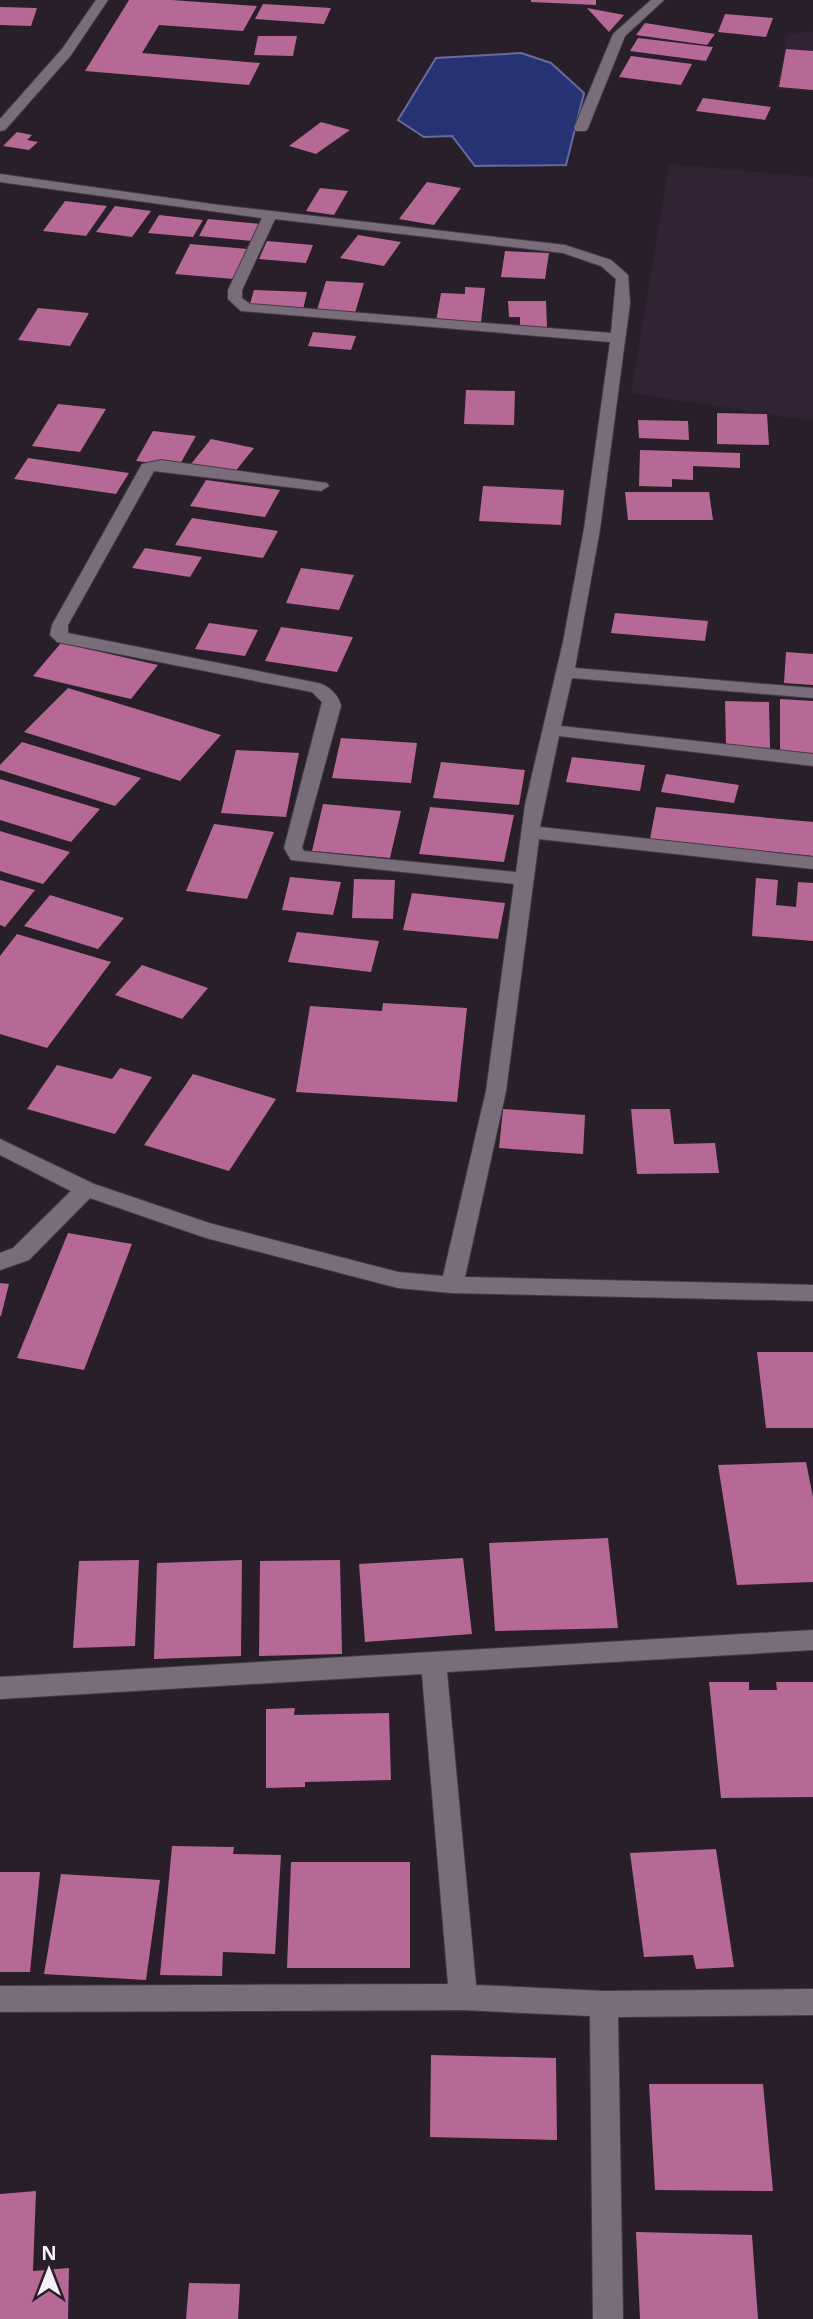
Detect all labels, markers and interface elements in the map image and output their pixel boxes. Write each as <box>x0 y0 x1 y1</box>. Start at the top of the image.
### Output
north arrow <box>14 2235 84 2305</box>
text: N <box>41 2240 57 2266</box>

